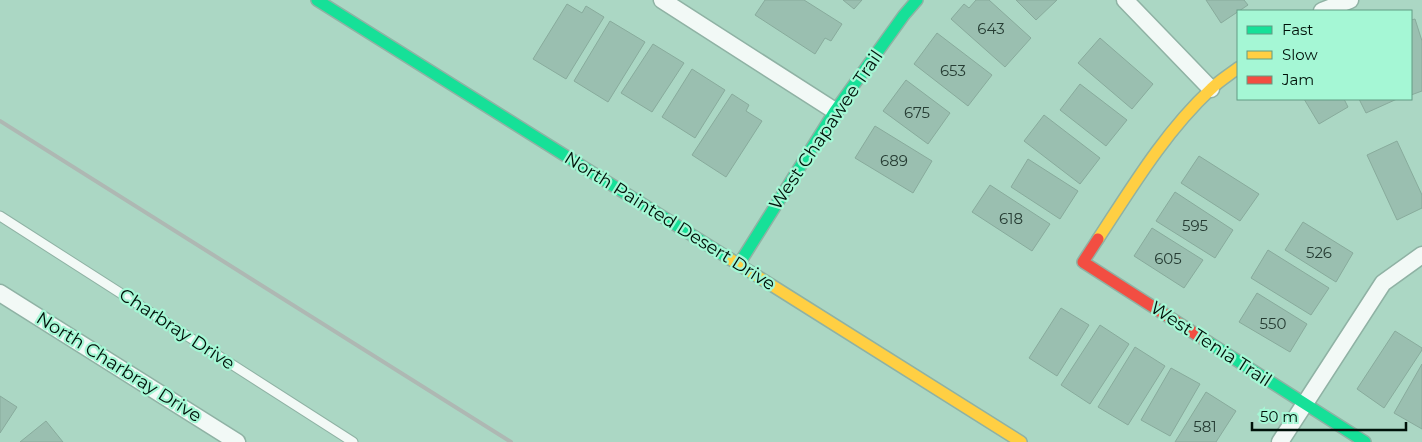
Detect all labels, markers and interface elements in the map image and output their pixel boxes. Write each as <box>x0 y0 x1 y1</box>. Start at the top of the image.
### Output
legend <box>1237 10 1412 100</box>
house number: 643 <box>977 19 1005 38</box>
text: Fast <box>1282 20 1313 39</box>
text: Slow <box>1282 45 1318 64</box>
street label: West Chapawee Trail <box>764 46 888 214</box>
house number: 653 <box>940 61 966 80</box>
text: Jam <box>1281 70 1314 89</box>
house number: 675 <box>904 103 930 122</box>
street label: North Painted Desert Drive <box>560 147 780 295</box>
house number: 689 <box>880 151 908 170</box>
house number: 618 <box>999 209 1023 228</box>
house number: 595 <box>1182 216 1208 235</box>
house number: 526 <box>1306 243 1332 262</box>
house number: 605 <box>1154 249 1182 268</box>
street label: Charbray Drive <box>115 283 239 375</box>
street label: West Tenia Trail <box>1146 297 1276 391</box>
street label: North Charbray Drive <box>32 307 206 427</box>
house number: 550 <box>1260 314 1286 333</box>
scale bar <box>1252 400 1406 432</box>
text: 50 m <box>1260 407 1298 426</box>
house number: 581 <box>1193 417 1217 436</box>

